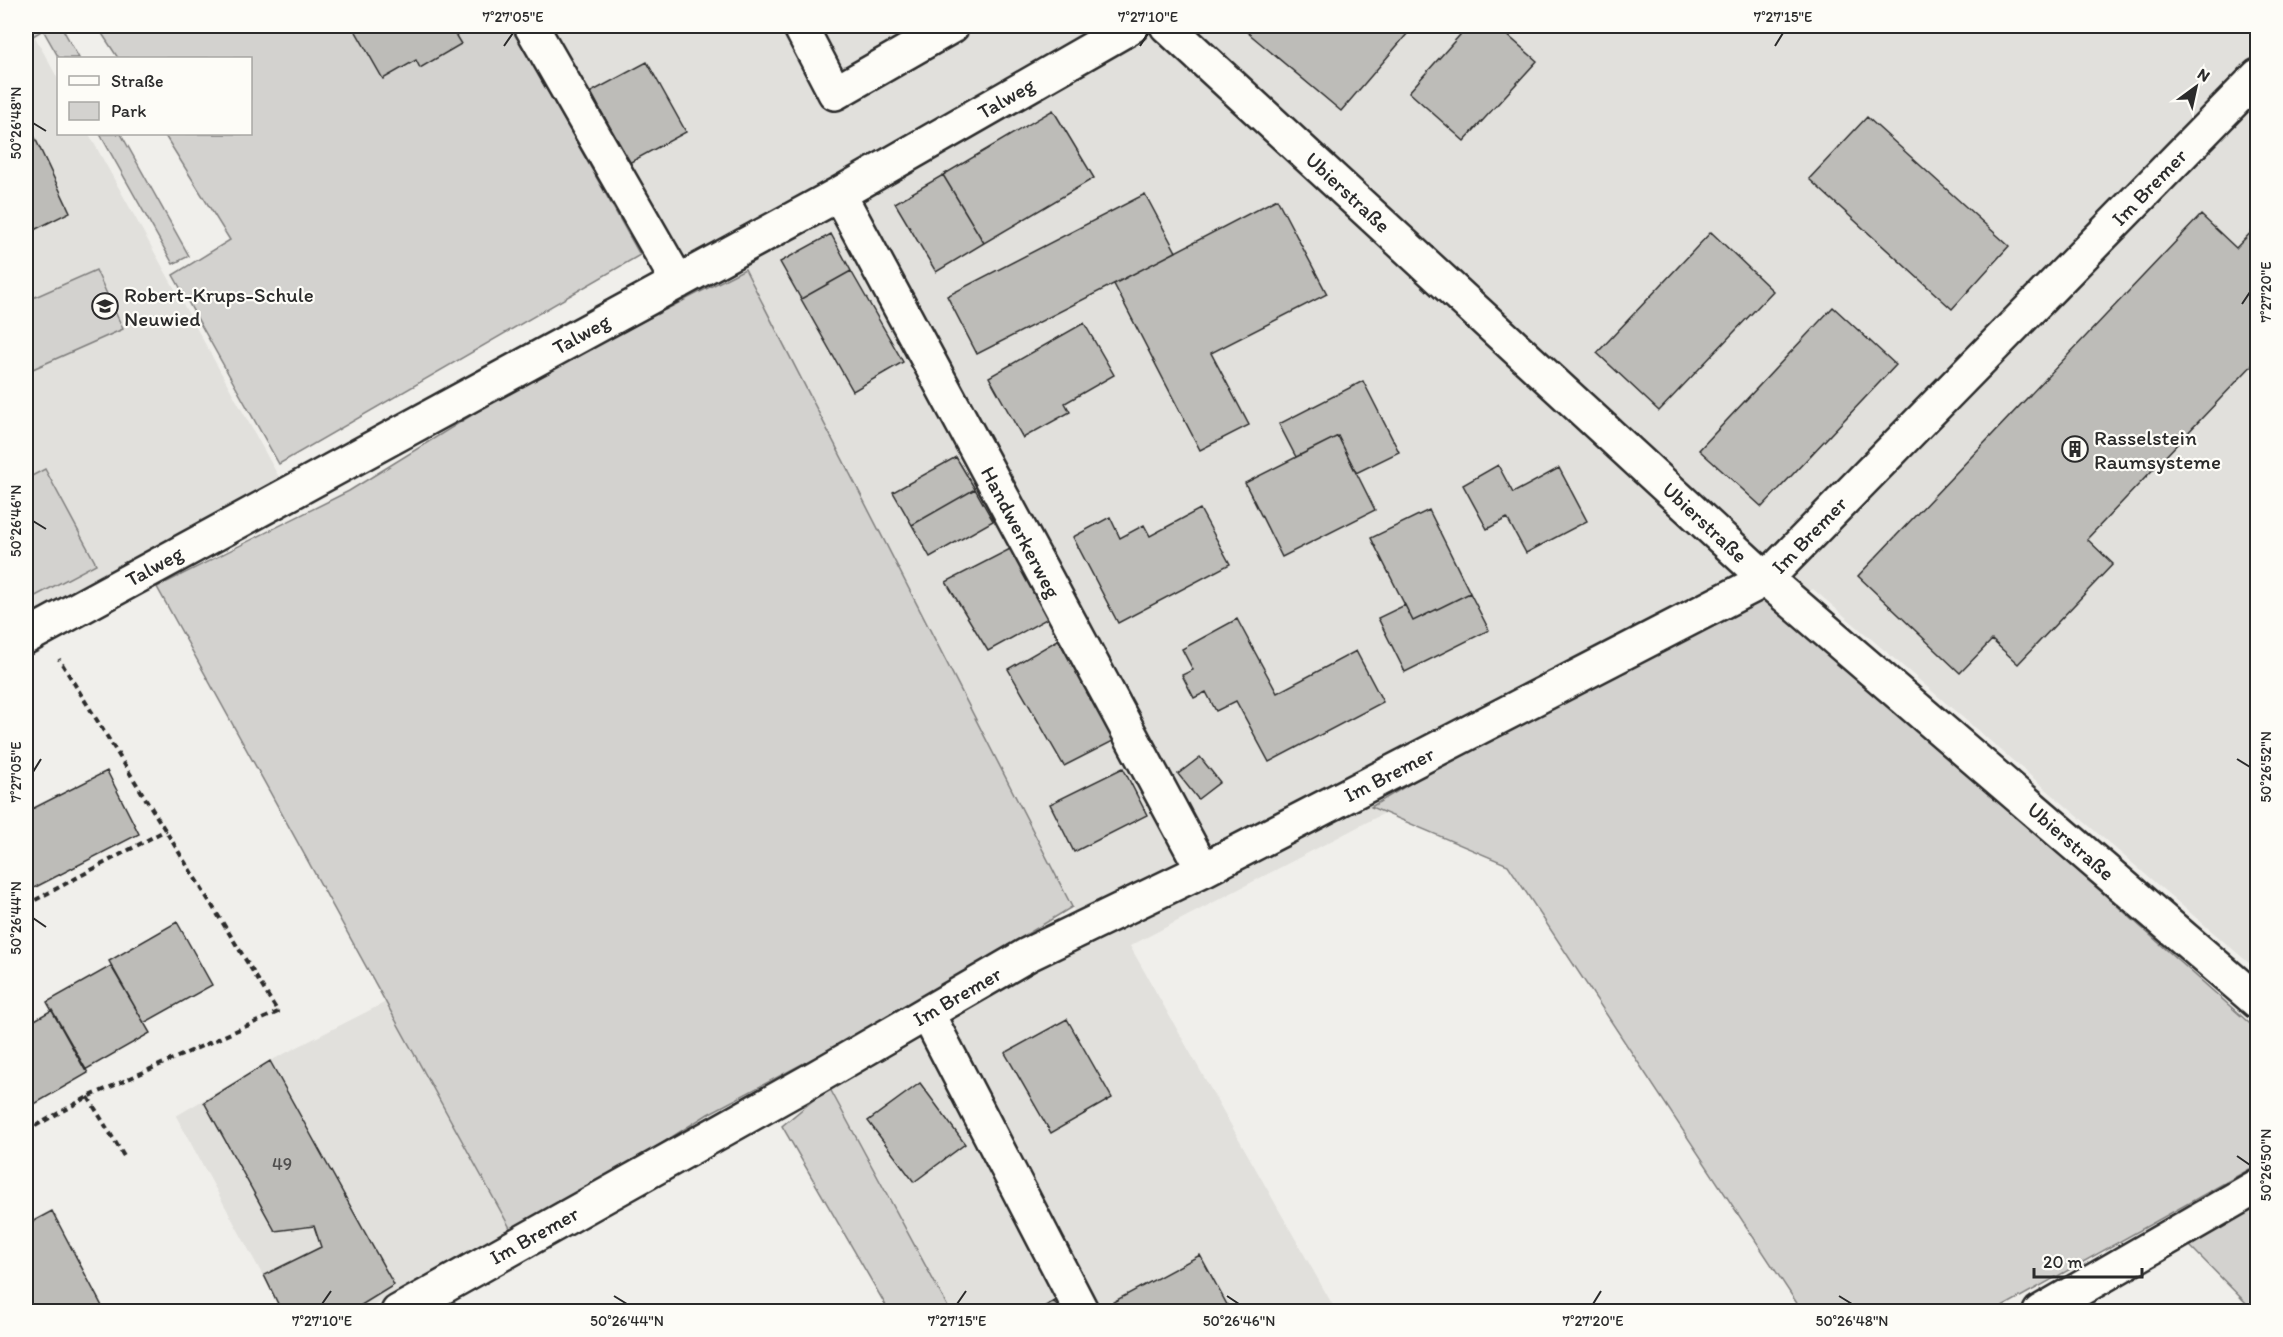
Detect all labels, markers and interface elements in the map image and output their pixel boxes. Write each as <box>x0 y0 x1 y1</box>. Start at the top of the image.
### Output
text: 7°27'05"E <box>483 8 543 26</box>
text: 7°27'10"E <box>1118 8 1178 26</box>
text: 7°27'15"E <box>1754 8 1812 26</box>
legend <box>57 57 252 135</box>
north arrow <box>2166 57 2226 117</box>
text: N <box>2194 64 2214 86</box>
text: Straße <box>111 70 164 92</box>
street label: Talweg <box>973 72 1039 124</box>
text: 50°26'48"N <box>7 87 25 160</box>
text: Park <box>111 100 146 122</box>
street label: Im Bremer <box>2106 143 2192 231</box>
street label: Ubierstraße <box>1300 146 1396 238</box>
text: 7°27'20"E <box>2257 262 2275 322</box>
place label: Robert-Krups-Schule Neuwied <box>124 282 314 331</box>
school or university icon: Robert-Krups-Schule Neuwied <box>90 291 120 321</box>
street label: Talweg <box>548 308 614 360</box>
place label: Rasselstein Raumsysteme <box>2094 425 2221 474</box>
building icon: Rasselstein Raumsysteme <box>2060 434 2090 464</box>
street label: Handwerkerweg <box>976 462 1066 602</box>
street label: Ubierstraße <box>1657 476 1753 568</box>
text: 50°26'46"N <box>7 485 25 557</box>
street label: Im Bremer <box>1766 491 1852 579</box>
street label: Talweg <box>121 540 187 592</box>
text: 50°26'52"N <box>2257 731 2275 803</box>
street label: Im Bremer <box>1340 740 1439 807</box>
text: 7°27'05"E <box>7 742 25 802</box>
street label: Ubierstraße <box>2022 796 2120 886</box>
text: 50°26'44"N <box>7 881 25 955</box>
street label: Im Bremer <box>908 960 1006 1031</box>
text: 50°26'50"N <box>2257 1129 2275 1201</box>
house number: 49 <box>272 1153 292 1175</box>
street label: Im Bremer <box>485 1200 583 1270</box>
scale bar <box>2034 1241 2142 1279</box>
text: 20 m <box>2043 1251 2083 1273</box>
text: 7°27'10"E <box>292 1312 352 1330</box>
text: 50°26'44"N <box>590 1312 664 1330</box>
text: 7°27'15"E <box>928 1312 986 1330</box>
text: 50°26'46"N <box>1203 1312 1275 1330</box>
text: 7°27'20"E <box>1563 1312 1623 1330</box>
text: 50°26'48"N <box>1816 1312 1889 1330</box>

